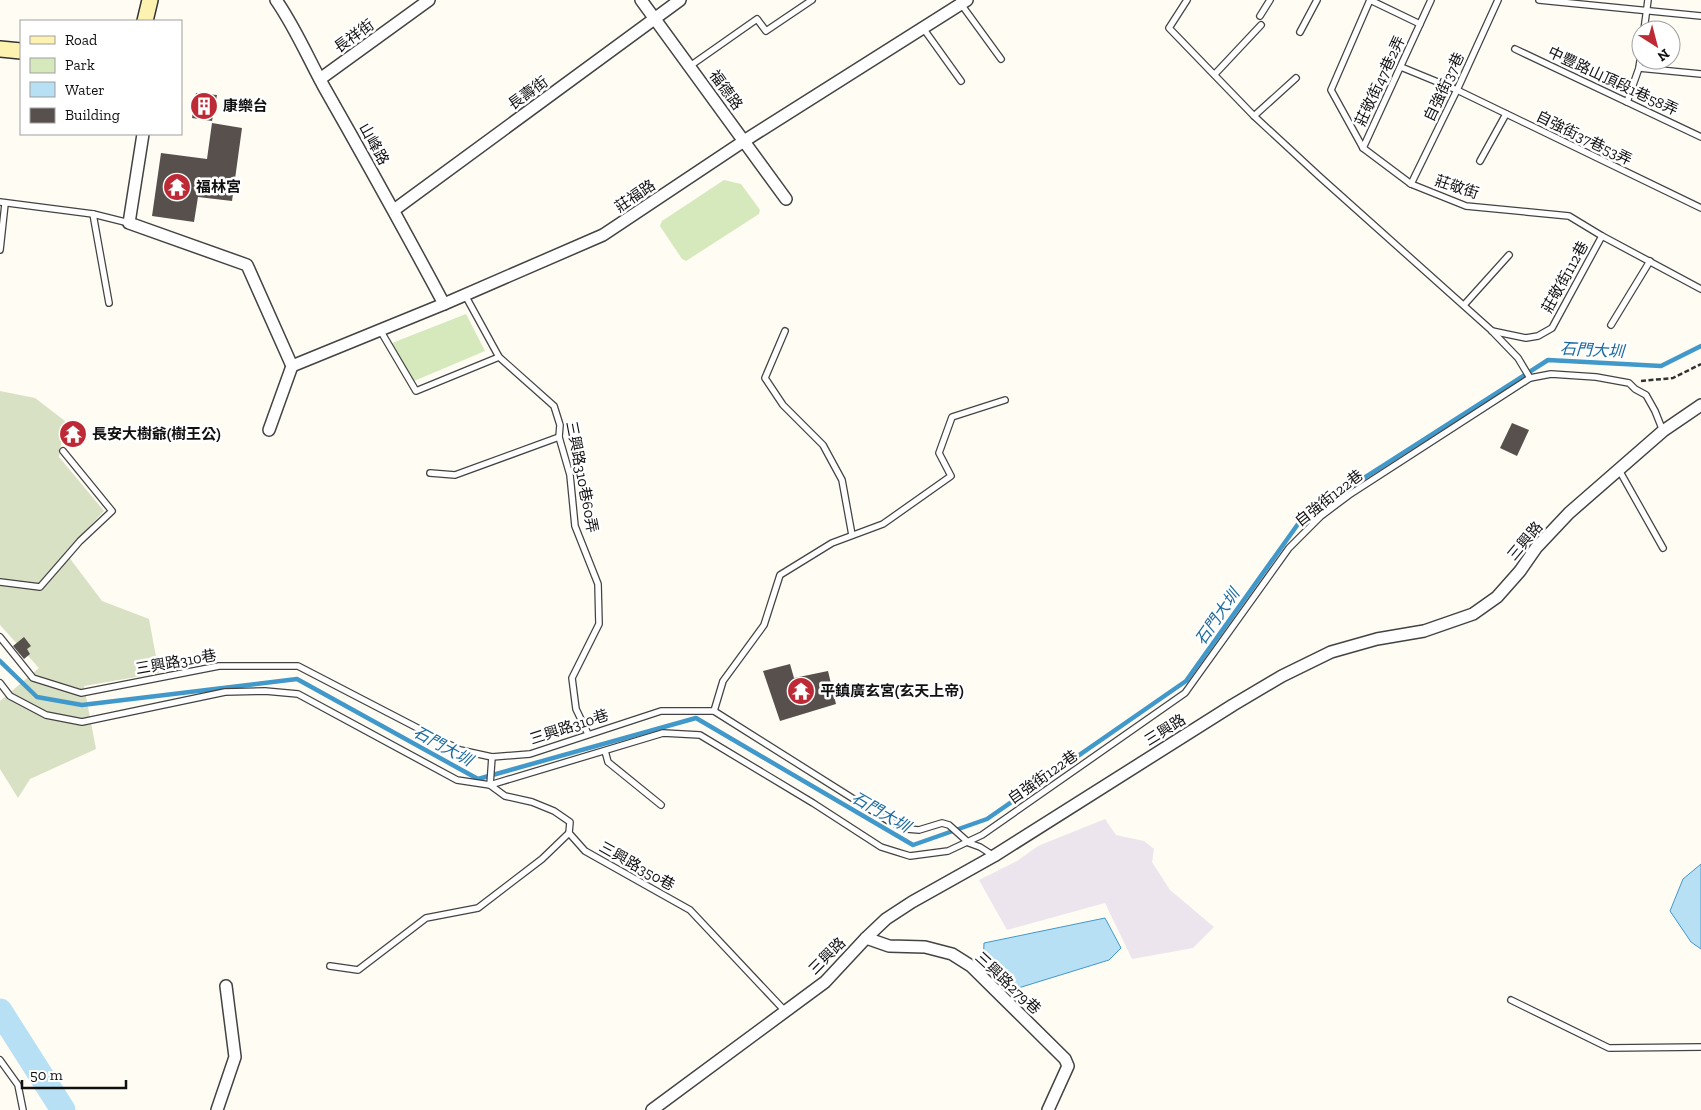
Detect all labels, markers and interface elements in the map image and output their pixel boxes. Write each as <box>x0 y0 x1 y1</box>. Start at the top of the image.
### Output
street label: 長祥街 <box>331 15 377 57</box>
legend <box>20 20 182 135</box>
north arrow <box>1631 20 1681 70</box>
text: Road <box>65 31 98 49</box>
street label: 莊敬街47巷2弄 <box>1351 33 1409 129</box>
street label: 中豐路山頂段1巷58弄 <box>1545 43 1681 119</box>
text: N <box>1654 45 1673 65</box>
street label: 自強街37巷 <box>1420 49 1468 125</box>
text: Park <box>65 56 95 74</box>
street label: 福德路 <box>705 67 747 113</box>
street label: 長壽街 <box>505 72 551 114</box>
text: Water <box>65 81 105 99</box>
building icon: 康樂台 <box>189 91 219 121</box>
place label: 康樂台 <box>223 97 268 115</box>
text: Building <box>65 106 120 124</box>
street label: 自強街37巷53弄 <box>1533 107 1635 169</box>
street label: 山峰路 <box>355 120 393 168</box>
street label: 莊敬街 <box>1433 171 1481 203</box>
temple icon: 福林宮 <box>162 172 192 202</box>
street label: 莊福路 <box>611 176 659 216</box>
place label: 福林宮 <box>196 178 241 196</box>
street label: 莊敬街112巷 <box>1538 238 1592 316</box>
water label: 石門大圳 <box>1560 339 1626 361</box>
temple icon: 長安大樹爺(樹王公) <box>58 419 88 449</box>
street label: 三興路310巷60弄 <box>562 420 602 534</box>
place label: 長安大樹爺(樹王公) <box>92 425 221 443</box>
street label: 自強街122巷 <box>1291 466 1367 530</box>
street label: 三興路 <box>1504 518 1546 564</box>
water label: 石門大圳 <box>1191 584 1244 649</box>
street label: 三興路310巷 <box>134 646 218 678</box>
temple icon: 平鎮廣玄宮(玄天上帝) <box>786 676 816 706</box>
place label: 平鎮廣玄宮(玄天上帝) <box>820 682 964 700</box>
street label: 三興路310巷 <box>527 706 611 748</box>
street label: 三興路 <box>1141 710 1189 750</box>
water label: 石門大圳 <box>410 722 477 771</box>
street label: 自強街122巷 <box>1005 746 1081 808</box>
water label: 石門大圳 <box>849 788 915 837</box>
street label: 三興路350巷 <box>596 838 678 894</box>
street label: 三興路 <box>805 934 849 978</box>
street label: 三興路279巷 <box>972 948 1044 1018</box>
scale bar <box>22 1058 126 1090</box>
text: 50 m <box>30 1066 63 1084</box>

